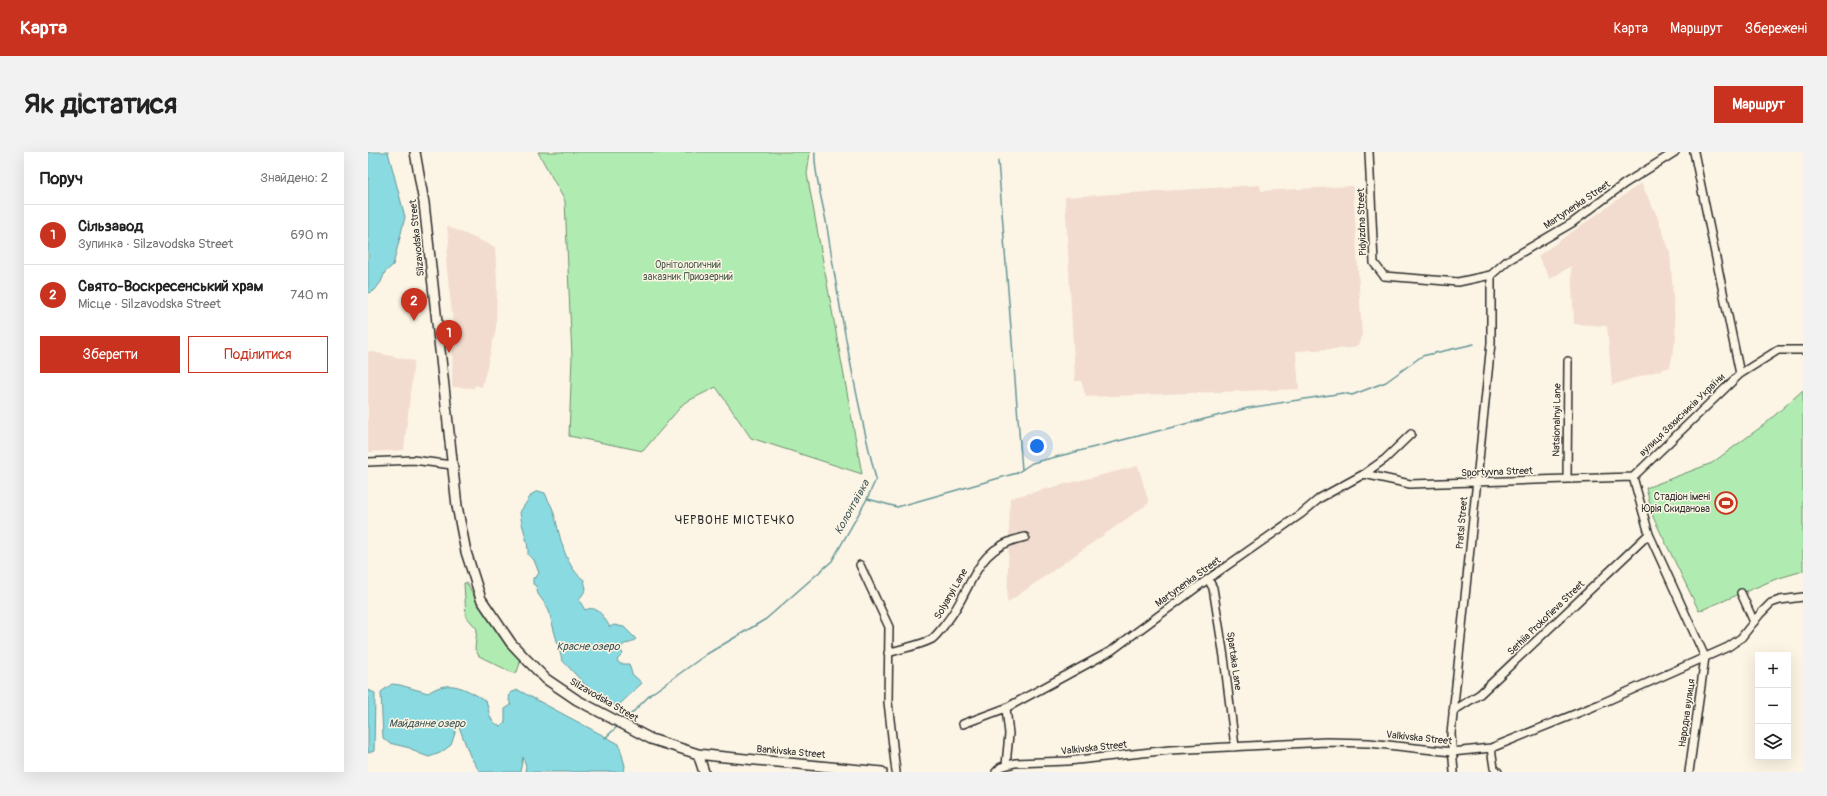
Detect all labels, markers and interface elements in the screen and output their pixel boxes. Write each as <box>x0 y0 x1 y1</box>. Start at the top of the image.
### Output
text: Карта <box>20 16 67 40</box>
text: Карта <box>1613 20 1648 37</box>
text: Маршрут <box>1670 20 1723 37</box>
text: Збережені <box>1745 20 1807 37</box>
button: Маршрут <box>1714 86 1803 123</box>
text: Як дістатися <box>24 87 177 122</box>
text: Поруч <box>40 168 83 189</box>
text: Знайдено: 2 <box>260 170 328 186</box>
street label: Martynenka Street <box>1541 178 1613 232</box>
street label: Pidyizdna Street <box>1355 187 1369 256</box>
street label: Silzavodska Street <box>407 198 427 277</box>
text: Сільзавод <box>78 217 143 236</box>
text: 1 <box>50 227 56 243</box>
text: 690 m <box>290 227 328 243</box>
text: Зупинка · Silzavodska Street <box>78 236 233 252</box>
park label: Орнiтологичний заказник Приозерний <box>643 259 733 283</box>
text: Свято-Воскресенський храм <box>78 277 263 296</box>
text: 2 <box>49 287 57 303</box>
text: 740 m <box>290 287 328 303</box>
pin: 2 <box>401 288 427 321</box>
text: Місце · Silzavodska Street <box>78 296 221 312</box>
pin: 1 <box>436 320 462 353</box>
button: Зберегти <box>40 336 180 373</box>
button: Поділитися <box>188 336 328 373</box>
street label: вулиця Захисників України <box>1637 371 1728 459</box>
street label: Natsionalnyi Lane <box>1550 383 1564 457</box>
your location <box>1027 436 1047 456</box>
street label: Sportyvna Street <box>1461 465 1534 479</box>
water label: Колонтаївка <box>832 477 873 536</box>
sports icon: Стадiон імені Юрія Скиданова <box>1713 490 1739 516</box>
place label: Стадiон імені Юрія Скиданова <box>1642 491 1710 515</box>
street label: Pratsi Street <box>1454 495 1470 550</box>
district label: ЧЕРВОНЕ МІСТЕЧКО <box>675 513 795 528</box>
street label: Martynenka Street <box>1153 554 1224 610</box>
street label: Solyanyi Lane <box>932 566 970 621</box>
street label: Serhiia Prokofieva Street <box>1505 577 1588 658</box>
street label: Spartaka Lane <box>1224 631 1244 691</box>
water label: Красне озеро <box>556 640 621 653</box>
map controls <box>1755 652 1791 760</box>
button: + <box>1755 652 1791 688</box>
street label: Silzavodska Street <box>568 675 641 725</box>
street label: Народна вулиця <box>1676 678 1698 748</box>
button: − <box>1755 688 1791 724</box>
water label: Майданне озеро <box>389 717 466 730</box>
button: layers <box>1755 724 1791 760</box>
street label: Valkivska Street <box>1385 729 1454 748</box>
street label: Valkivska Street <box>1060 738 1129 757</box>
street label: Bankivska Street <box>756 743 827 761</box>

